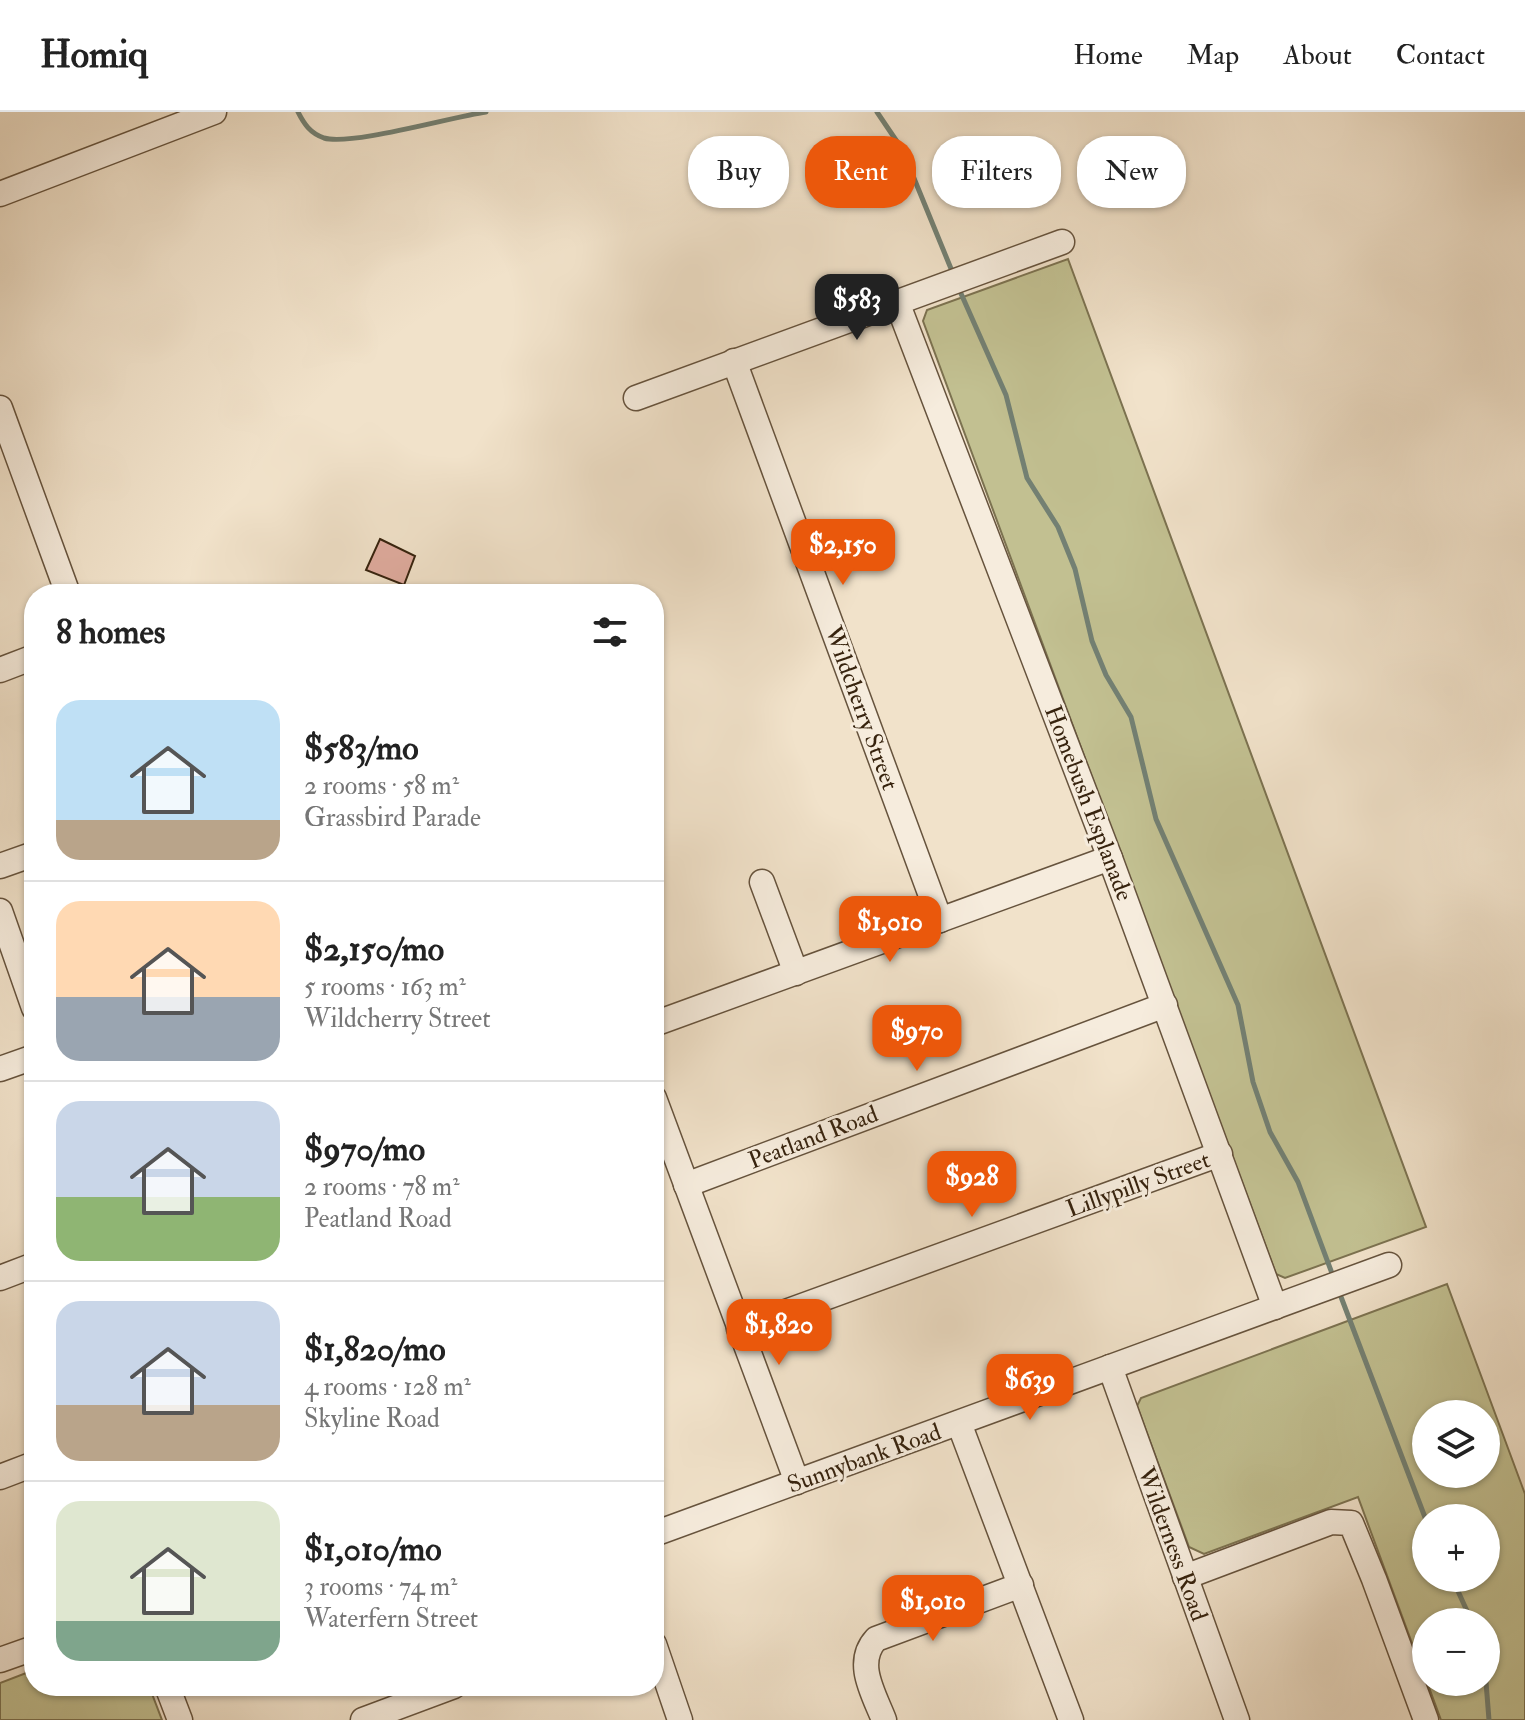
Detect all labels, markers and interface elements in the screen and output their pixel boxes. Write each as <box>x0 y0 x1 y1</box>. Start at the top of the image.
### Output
text: Homiq <box>40 31 148 79</box>
text: Home <box>1073 38 1143 73</box>
text: Map <box>1187 38 1239 73</box>
text: About <box>1283 38 1352 73</box>
text: Contact <box>1396 38 1485 73</box>
chip: Buy <box>688 136 789 208</box>
chip: Rent <box>805 136 916 208</box>
chip: Filters <box>932 136 1061 208</box>
chip: New <box>1077 136 1186 208</box>
pin: $583 <box>810 274 904 342</box>
text: $583 <box>833 284 881 316</box>
pin: $2,150 <box>778 519 908 587</box>
text: $2,150 <box>809 529 877 561</box>
icon: filters <box>588 610 632 654</box>
text: 8 homes <box>56 611 165 654</box>
street label: Wildcherry Street <box>817 621 906 795</box>
street label: Homebush Esplanade <box>1037 701 1140 905</box>
text: $583/mo <box>304 727 419 770</box>
icon: home <box>120 732 216 828</box>
text: 2 rooms · 58 m² <box>304 770 459 802</box>
text: Grassbird Parade <box>304 802 481 834</box>
pin: $1,010 <box>825 896 955 964</box>
text: $1,010 <box>857 906 923 938</box>
text: $2,150/mo <box>304 928 444 971</box>
icon: home <box>120 933 216 1029</box>
text: 5 rooms · 163 m² <box>304 971 466 1003</box>
text: Wildcherry Street <box>304 1003 491 1035</box>
pin: $970 <box>870 1005 964 1073</box>
text: $970 <box>890 1015 944 1047</box>
street label: Peatland Road <box>744 1098 883 1176</box>
text: $970/mo <box>304 1128 425 1171</box>
icon: home <box>120 1133 216 1229</box>
street label: Lillypilly Street <box>1062 1144 1214 1225</box>
pin: $928 <box>925 1151 1019 1219</box>
text: $928 <box>945 1161 999 1193</box>
text: 2 rooms · 78 m² <box>304 1171 460 1203</box>
text: Peatland Road <box>304 1203 452 1235</box>
pin: $1,820 <box>714 1299 844 1367</box>
text: $1,820 <box>745 1309 813 1341</box>
text: $1,820/mo <box>304 1328 446 1371</box>
icon: home <box>120 1333 216 1429</box>
pin: $639 <box>983 1354 1077 1422</box>
text: $639 <box>1004 1364 1056 1396</box>
text: 4 rooms · 128 m² <box>304 1371 471 1403</box>
map controls <box>1412 1400 1500 1696</box>
button: layers <box>1412 1400 1500 1488</box>
text: Skyline Road <box>304 1403 440 1435</box>
street label: Sunnybank Road <box>783 1416 945 1501</box>
street label: Wilderness Road <box>1130 1462 1215 1626</box>
button: + <box>1412 1504 1500 1592</box>
text: $1,010/mo <box>304 1528 442 1571</box>
icon: home <box>120 1533 216 1629</box>
text: 3 rooms · 74 m² <box>304 1571 457 1603</box>
pin: $1,010 <box>868 1575 998 1643</box>
text: $1,010 <box>900 1585 966 1617</box>
text: Waterfern Street <box>304 1603 478 1635</box>
button: − <box>1412 1608 1500 1696</box>

